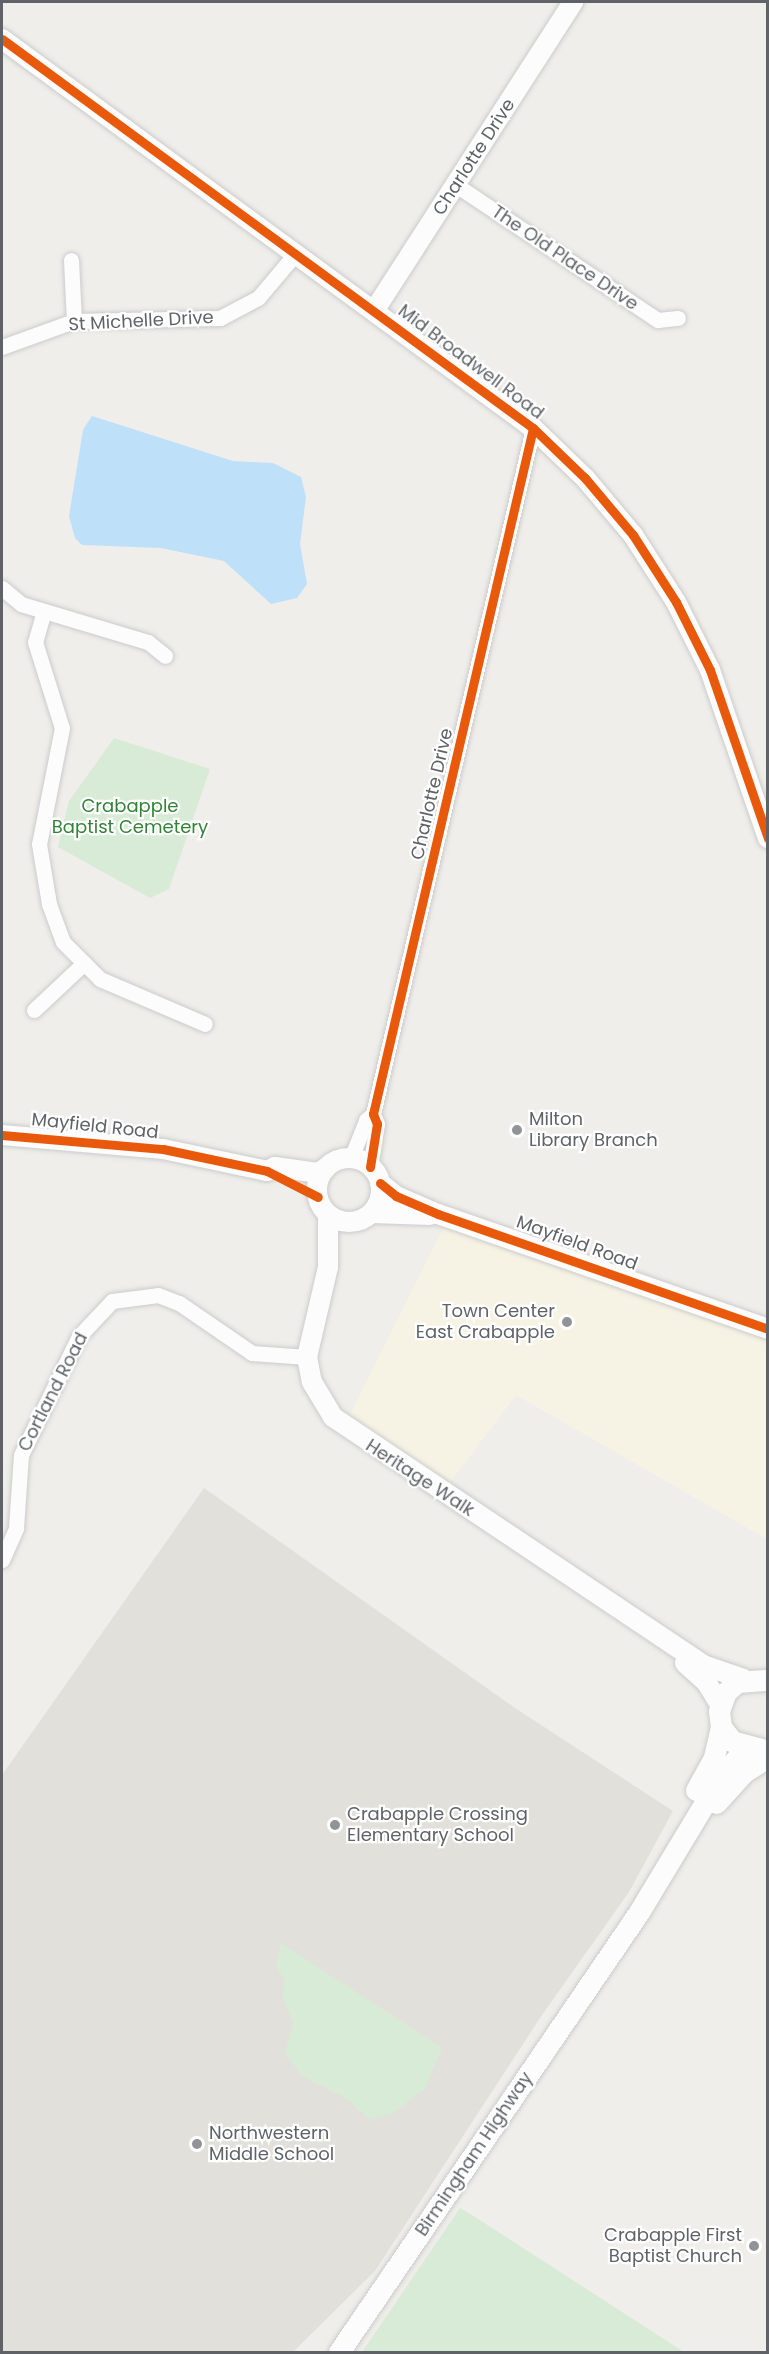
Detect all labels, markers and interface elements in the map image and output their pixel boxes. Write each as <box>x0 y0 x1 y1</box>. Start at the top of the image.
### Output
street label: Charlotte Drive <box>428 95 520 219</box>
street label: The Old Place Drive <box>488 201 642 315</box>
street label: Mid Broadwell Road <box>394 300 548 424</box>
street label: St Michelle Drive <box>68 306 214 336</box>
street label: Charlotte Drive <box>406 726 458 862</box>
park label: Crabapple Baptist Cemetery <box>52 796 208 838</box>
street label: Mayfield Road <box>30 1109 160 1143</box>
place label: Milton Library Branch <box>529 1109 658 1152</box>
marker: Milton Library Branch <box>510 1123 524 1137</box>
street label: Mayfield Road <box>513 1211 641 1275</box>
place label: Town Center East Crabapple <box>416 1301 555 1344</box>
marker: Town Center East Crabapple <box>560 1315 574 1329</box>
street label: Cortland Road <box>14 1329 92 1455</box>
street label: Heritage Walk <box>362 1435 478 1521</box>
place label: Crabapple Crossing Elementary School <box>347 1804 528 1846</box>
marker: Crabapple Crossing Elementary School <box>328 1818 342 1832</box>
street label: Birmingham Highway <box>411 2068 537 2240</box>
place label: Northwestern Middle School <box>209 2123 334 2166</box>
marker: Northwestern Middle School <box>190 2137 204 2151</box>
place label: Crabapple First Baptist Church <box>604 2225 742 2268</box>
marker: Crabapple First Baptist Church <box>747 2239 761 2253</box>

